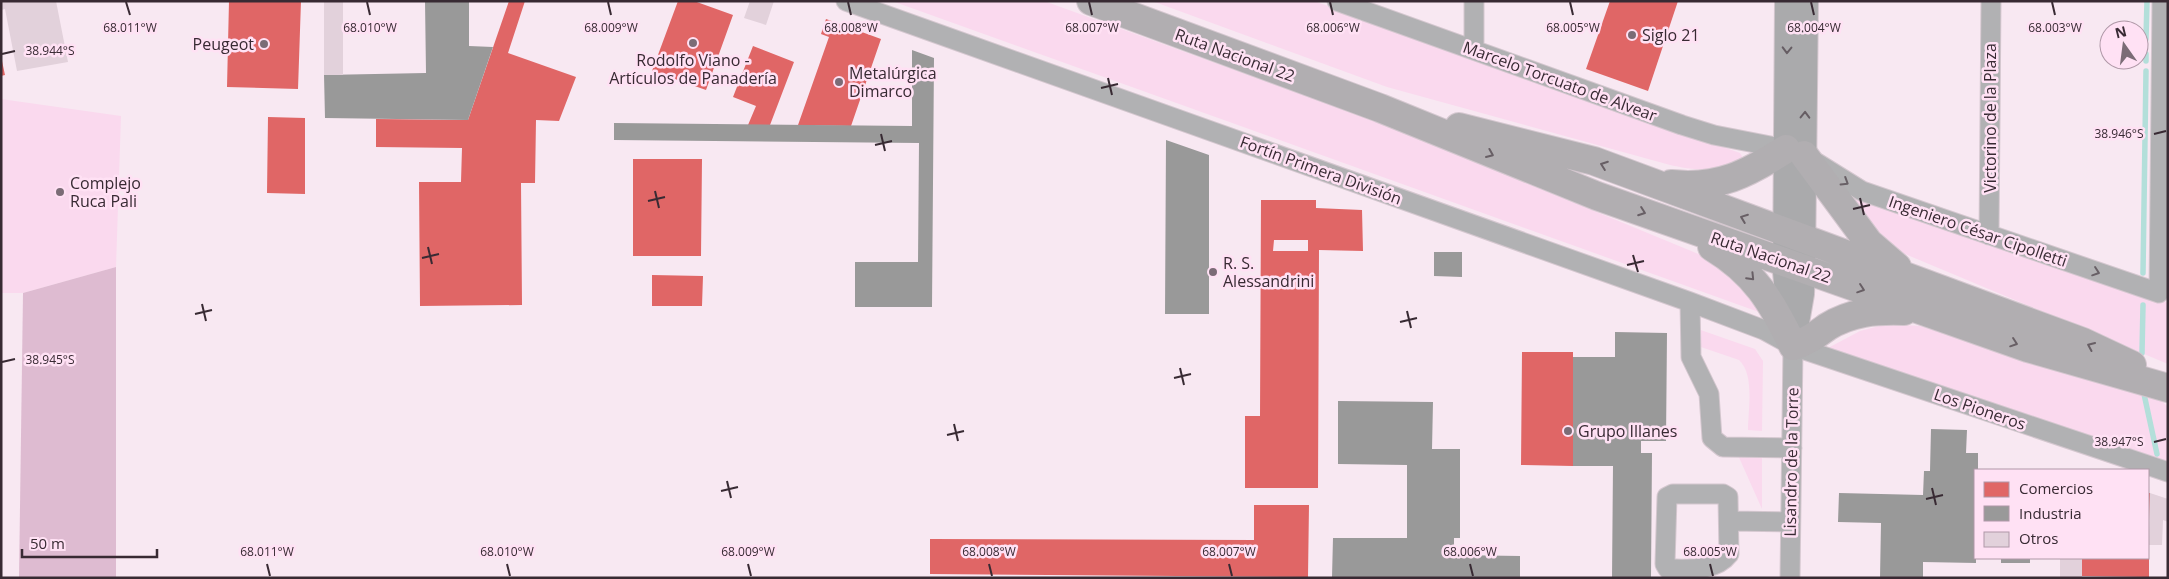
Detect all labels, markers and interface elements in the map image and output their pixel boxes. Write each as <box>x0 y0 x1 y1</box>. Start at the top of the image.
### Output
text: 68.011°W <box>103 19 157 36</box>
text: 68.010°W <box>343 19 397 36</box>
text: 68.009°W <box>584 19 638 36</box>
text: 68.008°W <box>824 19 878 36</box>
text: 68.007°W <box>1065 19 1119 36</box>
text: 68.006°W <box>1306 19 1360 36</box>
text: 68.005°W <box>1546 19 1600 36</box>
text: 68.004°W <box>1787 19 1841 36</box>
text: 68.003°W <box>2028 19 2082 36</box>
north arrow <box>2099 20 2149 70</box>
text: N <box>2113 21 2129 42</box>
street label: Ruta Nacional 22 <box>1172 23 1298 87</box>
place label: Siglo 21 <box>1642 24 1700 46</box>
marker: Siglo 21 <box>1626 29 1638 41</box>
place label: Peugeot <box>193 33 254 55</box>
street label: Marcelo Torcuato de Alvear <box>1460 36 1660 126</box>
marker: Rodolfo Viano - Artículos de Panadería <box>687 37 699 49</box>
marker: Peugeot <box>258 38 270 50</box>
text: 38.944°S <box>25 42 75 59</box>
street label: Victorino de la Plaza <box>1979 43 2001 193</box>
one-way arrow <box>1782 46 1792 54</box>
place label: Rodolfo Viano - Artículos de Panadería <box>609 49 777 89</box>
place label: Metalúrgica Dimarco <box>849 62 937 102</box>
marker: Metalúrgica Dimarco <box>833 76 845 88</box>
one-way arrow <box>1800 111 1810 118</box>
text: 38.946°S <box>2094 125 2144 142</box>
street label: Fortín Primera División <box>1237 131 1405 209</box>
one-way arrow <box>1485 147 1494 158</box>
one-way arrow <box>1601 161 1609 171</box>
place label: Complejo Ruca Pali <box>70 172 141 212</box>
one-way arrow <box>1839 176 1848 185</box>
marker: Complejo Ruca Pali <box>54 186 66 198</box>
street label: Ingeniero César Cipolletti <box>1886 190 2070 272</box>
one-way arrow <box>1637 206 1645 216</box>
one-way arrow <box>1740 214 1749 224</box>
street label: Ruta Nacional 22 <box>1708 226 1834 288</box>
place label: R. S. Alessandrini <box>1223 252 1314 292</box>
marker: R. S. Alessandrini <box>1207 266 1219 278</box>
one-way arrow <box>2092 266 2100 276</box>
one-way arrow <box>1745 272 1754 281</box>
one-way arrow <box>1856 283 1865 293</box>
one-way arrow <box>2009 338 2018 348</box>
one-way arrow <box>2087 342 2096 352</box>
text: 38.945°S <box>25 351 75 368</box>
street label: Los Pioneros <box>1931 383 2029 435</box>
street label: Lisandro de la Torre <box>1779 387 1803 537</box>
place label: Grupo Illanes <box>1578 420 1677 442</box>
marker: Grupo Illanes <box>1562 425 1574 437</box>
text: 38.947°S <box>2094 433 2144 450</box>
legend <box>1974 469 2149 559</box>
text: Comercios <box>2019 478 2093 498</box>
text: Industria <box>2019 503 2082 523</box>
scale bar <box>22 526 158 558</box>
text: Otros <box>2019 528 2058 548</box>
text: 50 m <box>30 533 65 553</box>
text: 68.011°W <box>240 543 294 560</box>
text: 68.010°W <box>480 543 534 560</box>
text: 68.009°W <box>721 543 775 560</box>
text: 68.008°W <box>962 543 1016 560</box>
text: 68.007°W <box>1202 543 1256 560</box>
text: 68.006°W <box>1443 543 1497 560</box>
text: 68.005°W <box>1683 543 1737 560</box>

